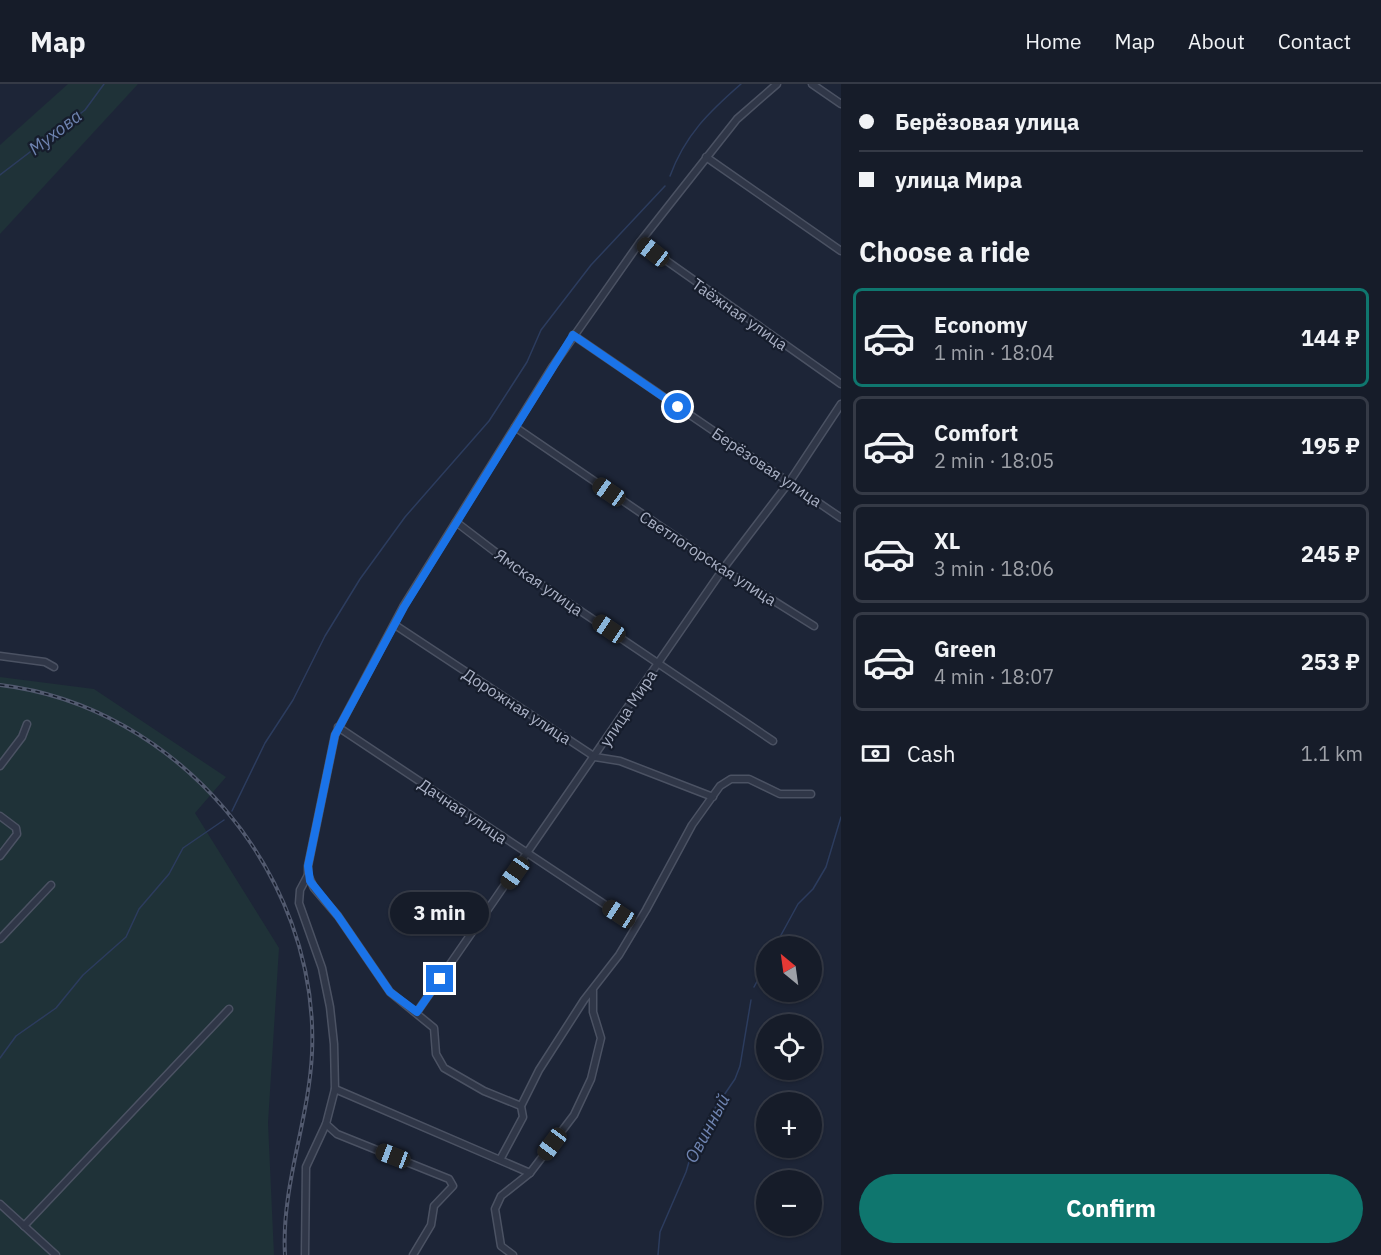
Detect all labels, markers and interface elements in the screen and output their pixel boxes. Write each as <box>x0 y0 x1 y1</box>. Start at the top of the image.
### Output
text: Map <box>30 23 86 60</box>
text: Home <box>1025 27 1082 55</box>
text: Map <box>1115 27 1155 55</box>
text: About <box>1188 27 1245 55</box>
text: Contact <box>1278 27 1351 55</box>
water label: Мухова <box>24 104 86 160</box>
text: Берёзовая улица <box>895 107 1079 136</box>
text: улица Мира <box>895 165 1022 194</box>
car <box>633 234 673 270</box>
text: Choose a ride <box>859 234 1030 269</box>
street label: Таёжная улица <box>688 274 792 355</box>
text: Economy <box>934 310 1028 339</box>
icon: car <box>862 311 916 365</box>
text: 144 ₽ <box>1301 323 1360 352</box>
text: 1 min · 18:04 <box>934 339 1054 366</box>
route start <box>664 393 691 420</box>
text: Comfort <box>934 418 1018 447</box>
icon: car <box>862 419 916 473</box>
street label: Берёзовая улица <box>708 423 826 511</box>
text: 195 ₽ <box>1301 431 1360 460</box>
text: 2 min · 18:05 <box>934 447 1054 474</box>
car <box>589 474 629 510</box>
street label: Светлогорская улица <box>636 506 781 610</box>
text: XL <box>934 526 960 555</box>
icon: car <box>862 527 916 581</box>
text: 245 ₽ <box>1301 539 1360 568</box>
street label: Ямская улица <box>491 544 587 620</box>
text: 3 min · 18:06 <box>934 555 1054 582</box>
car <box>589 611 629 647</box>
text: Green <box>934 634 996 663</box>
icon: car <box>862 635 916 689</box>
text: 253 ₽ <box>1301 647 1360 676</box>
street label: Дорожная улица <box>459 663 575 749</box>
text: 4 min · 18:07 <box>934 663 1054 690</box>
street label: улица Мира <box>595 665 661 750</box>
icon: cash <box>859 737 892 770</box>
text: Cash <box>907 739 956 768</box>
text: 1.1 km <box>1301 740 1363 767</box>
street label: Дачная улица <box>415 774 512 848</box>
car <box>497 853 533 893</box>
callout: 3 min <box>390 892 490 934</box>
car <box>599 897 639 931</box>
text: 3 min <box>413 899 466 926</box>
north arrow <box>756 936 822 1002</box>
map controls <box>756 936 822 1236</box>
route end <box>426 965 453 992</box>
button: locate <box>756 1014 822 1080</box>
water label: Овинный <box>679 1090 735 1166</box>
button: + <box>756 1092 822 1158</box>
car <box>534 1124 570 1164</box>
car <box>373 1141 413 1171</box>
button: − <box>756 1170 822 1236</box>
button: Confirm <box>859 1174 1363 1243</box>

